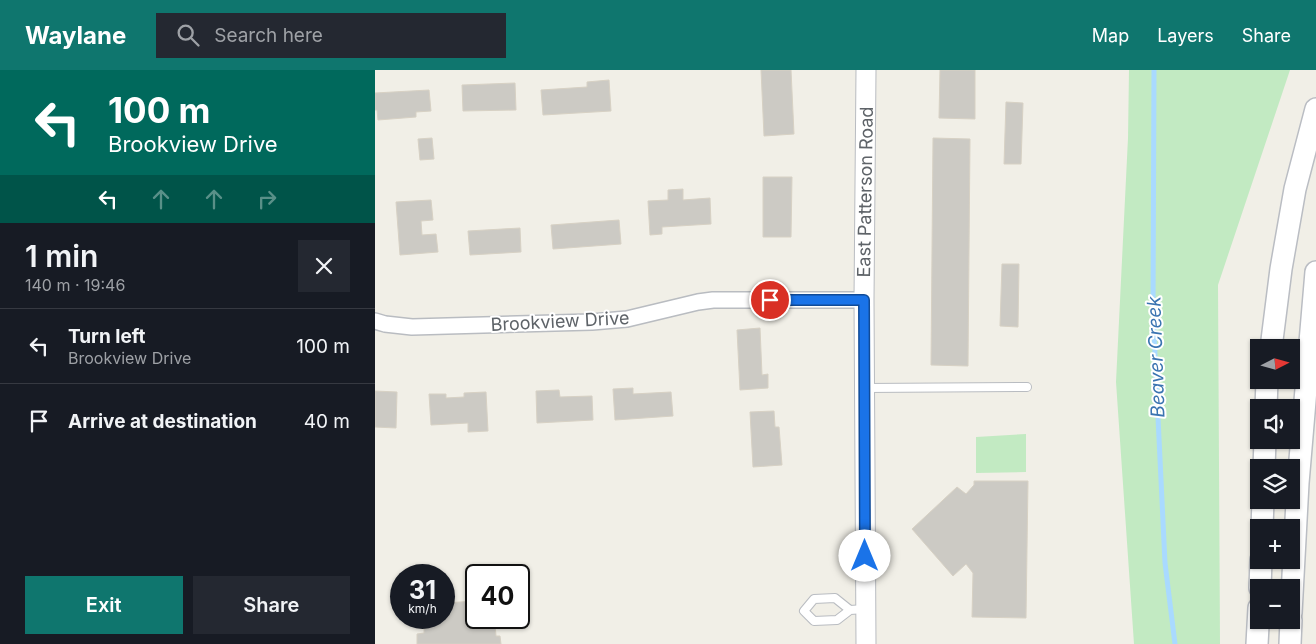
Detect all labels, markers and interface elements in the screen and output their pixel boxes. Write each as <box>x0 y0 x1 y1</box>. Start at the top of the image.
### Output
search box <box>156 13 506 58</box>
text: Waylane <box>25 21 126 50</box>
icon: search <box>174 21 202 49</box>
text: Search here <box>214 24 323 47</box>
text: Map <box>1092 25 1129 46</box>
text: Layers <box>1157 25 1214 46</box>
text: Share <box>1242 25 1291 46</box>
text: 100 m <box>108 89 211 131</box>
icon: left <box>25 90 90 155</box>
street label: East Patterson Road <box>853 106 877 278</box>
text: Brookview Drive <box>108 131 278 157</box>
icon: left <box>94 185 122 213</box>
icon: ahead <box>147 185 175 213</box>
icon: ahead <box>200 185 228 213</box>
icon: right <box>253 185 281 213</box>
text: 1 min <box>25 238 98 274</box>
button: close <box>298 240 350 292</box>
text: 140 m · 19:46 <box>25 275 125 295</box>
pin <box>749 279 791 321</box>
icon: arrive <box>756 286 784 314</box>
water label: Beaver Creek <box>1142 295 1170 418</box>
street label: Brookview Drive <box>490 307 630 335</box>
text: Turn left <box>68 325 146 348</box>
icon: left <box>25 332 53 360</box>
text: 100 m <box>296 335 350 358</box>
north arrow <box>1250 339 1300 389</box>
map controls <box>1250 339 1300 629</box>
text: Brookview Drive <box>68 348 191 368</box>
button: sound <box>1250 399 1300 449</box>
icon: arrive <box>25 407 53 435</box>
text: Arrive at destination <box>68 410 257 433</box>
text: 40 m <box>304 410 350 433</box>
button: layers <box>1250 459 1300 509</box>
button: + <box>1250 519 1300 569</box>
position arrow <box>838 529 890 581</box>
speed limit sign: 40 <box>465 564 530 629</box>
text: 31 <box>409 575 436 605</box>
button: Exit <box>25 576 183 634</box>
button: Share <box>193 576 350 634</box>
button: − <box>1250 579 1300 629</box>
text: km/h <box>408 601 437 616</box>

